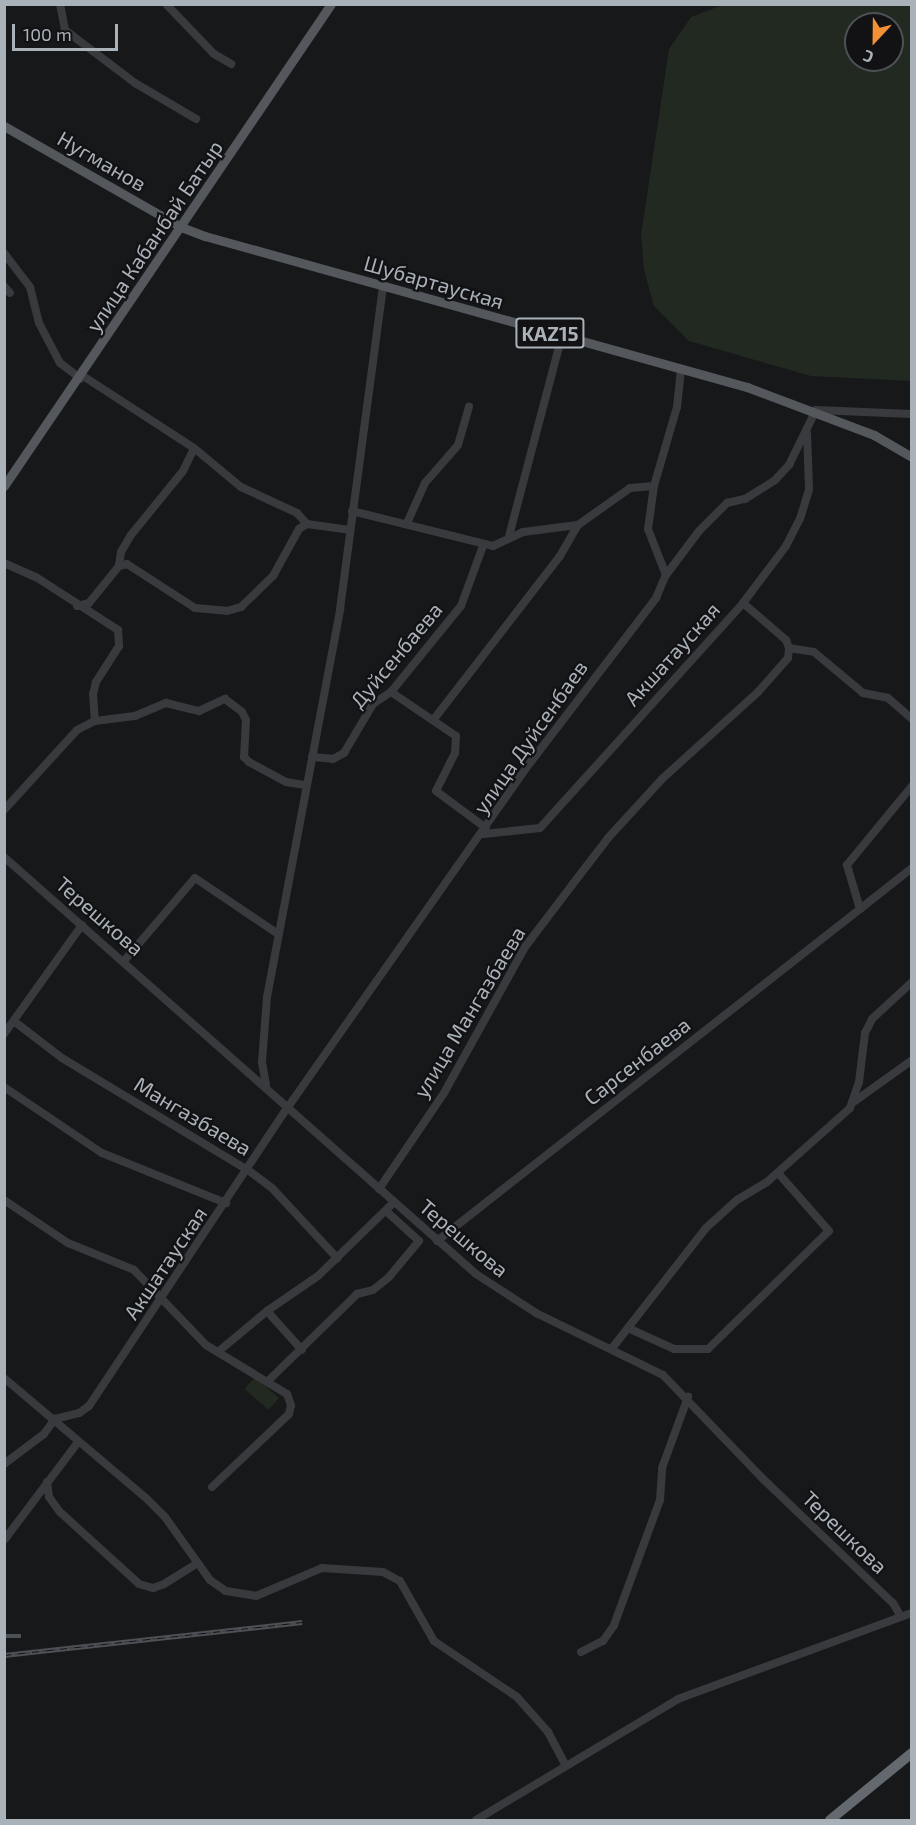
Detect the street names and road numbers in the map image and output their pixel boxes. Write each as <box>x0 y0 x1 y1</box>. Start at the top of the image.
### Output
street label: Нугманов <box>53 126 151 196</box>
street label: улица Кабанбай Батыр <box>80 135 228 337</box>
street label: Шубартауская <box>361 250 507 314</box>
road number: KAZ15 <box>514 316 586 350</box>
street label: Дуйсенбаева <box>345 597 447 713</box>
street label: Акшатауская <box>619 597 725 711</box>
street label: улица Дуйсенбаев <box>468 655 592 819</box>
street label: Терешкова <box>51 871 149 961</box>
street label: улица Мангазбаева <box>408 922 530 1102</box>
street label: Сарсенбаева <box>579 1012 695 1110</box>
street label: Мангазбаева <box>130 1071 256 1161</box>
street label: Терешкова <box>414 1194 514 1282</box>
street label: Акшатауская <box>118 1202 212 1324</box>
street label: Терешкова <box>797 1485 893 1579</box>

